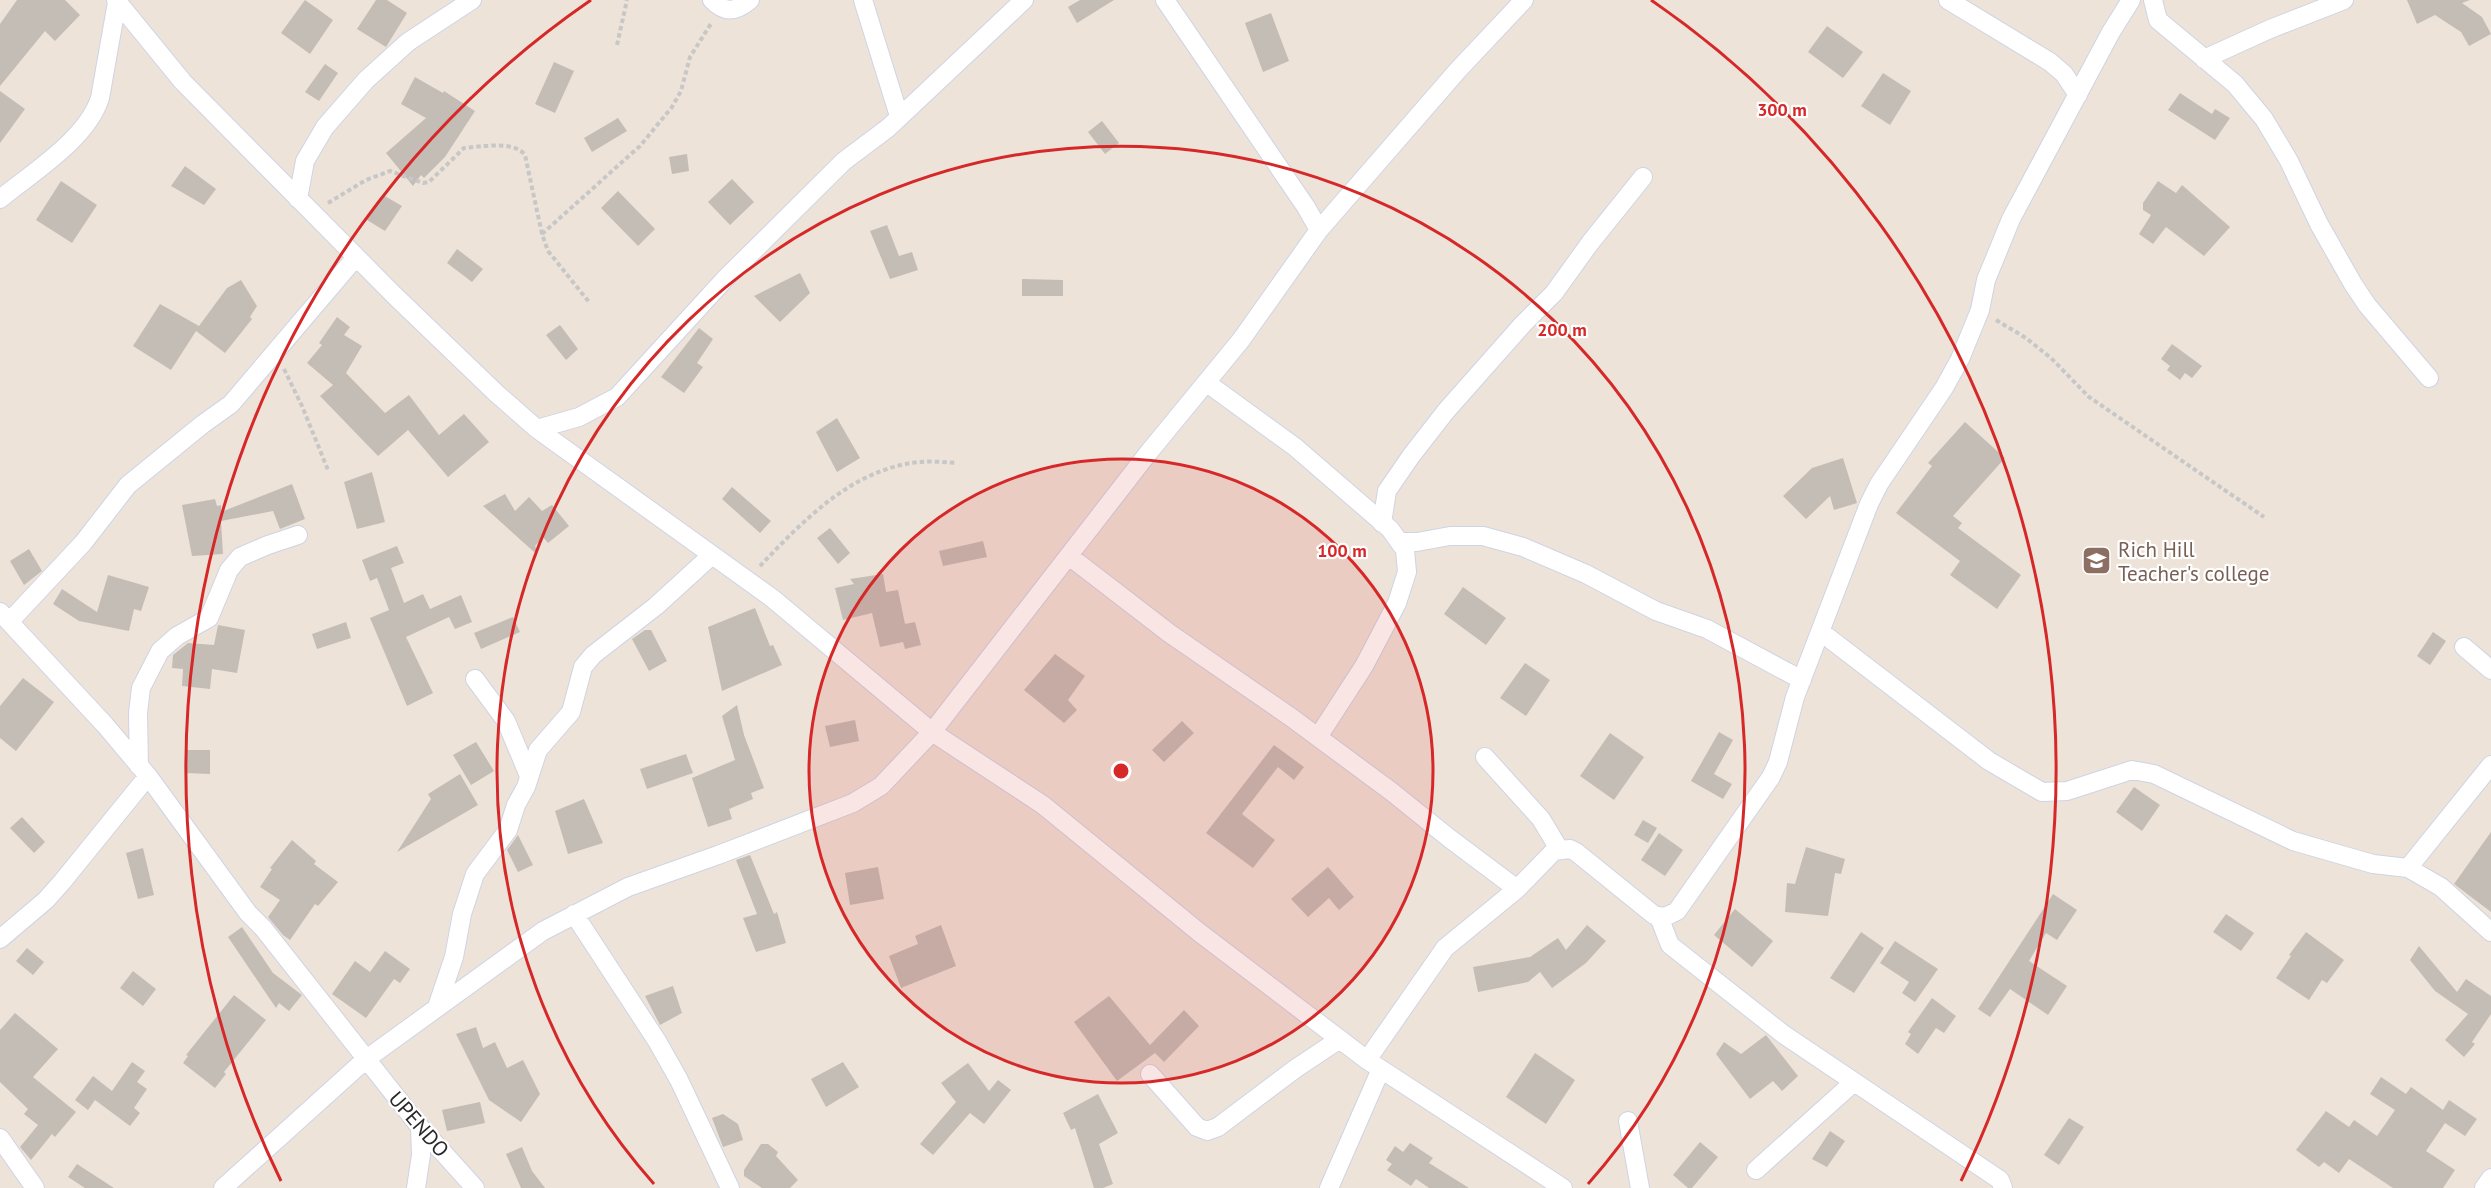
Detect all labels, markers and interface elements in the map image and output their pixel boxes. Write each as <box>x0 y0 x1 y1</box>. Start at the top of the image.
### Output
text: 300 m <box>1757 98 1807 121</box>
text: 200 m <box>1537 318 1587 341</box>
place label: Rich Hill Teacher's college <box>2118 536 2269 587</box>
text: 100 m <box>1317 539 1367 562</box>
school or university icon: Rich Hill Teacher's college <box>2081 545 2113 577</box>
centre of rings <box>1111 761 1131 781</box>
street label: UPENDO <box>383 1085 455 1163</box>

